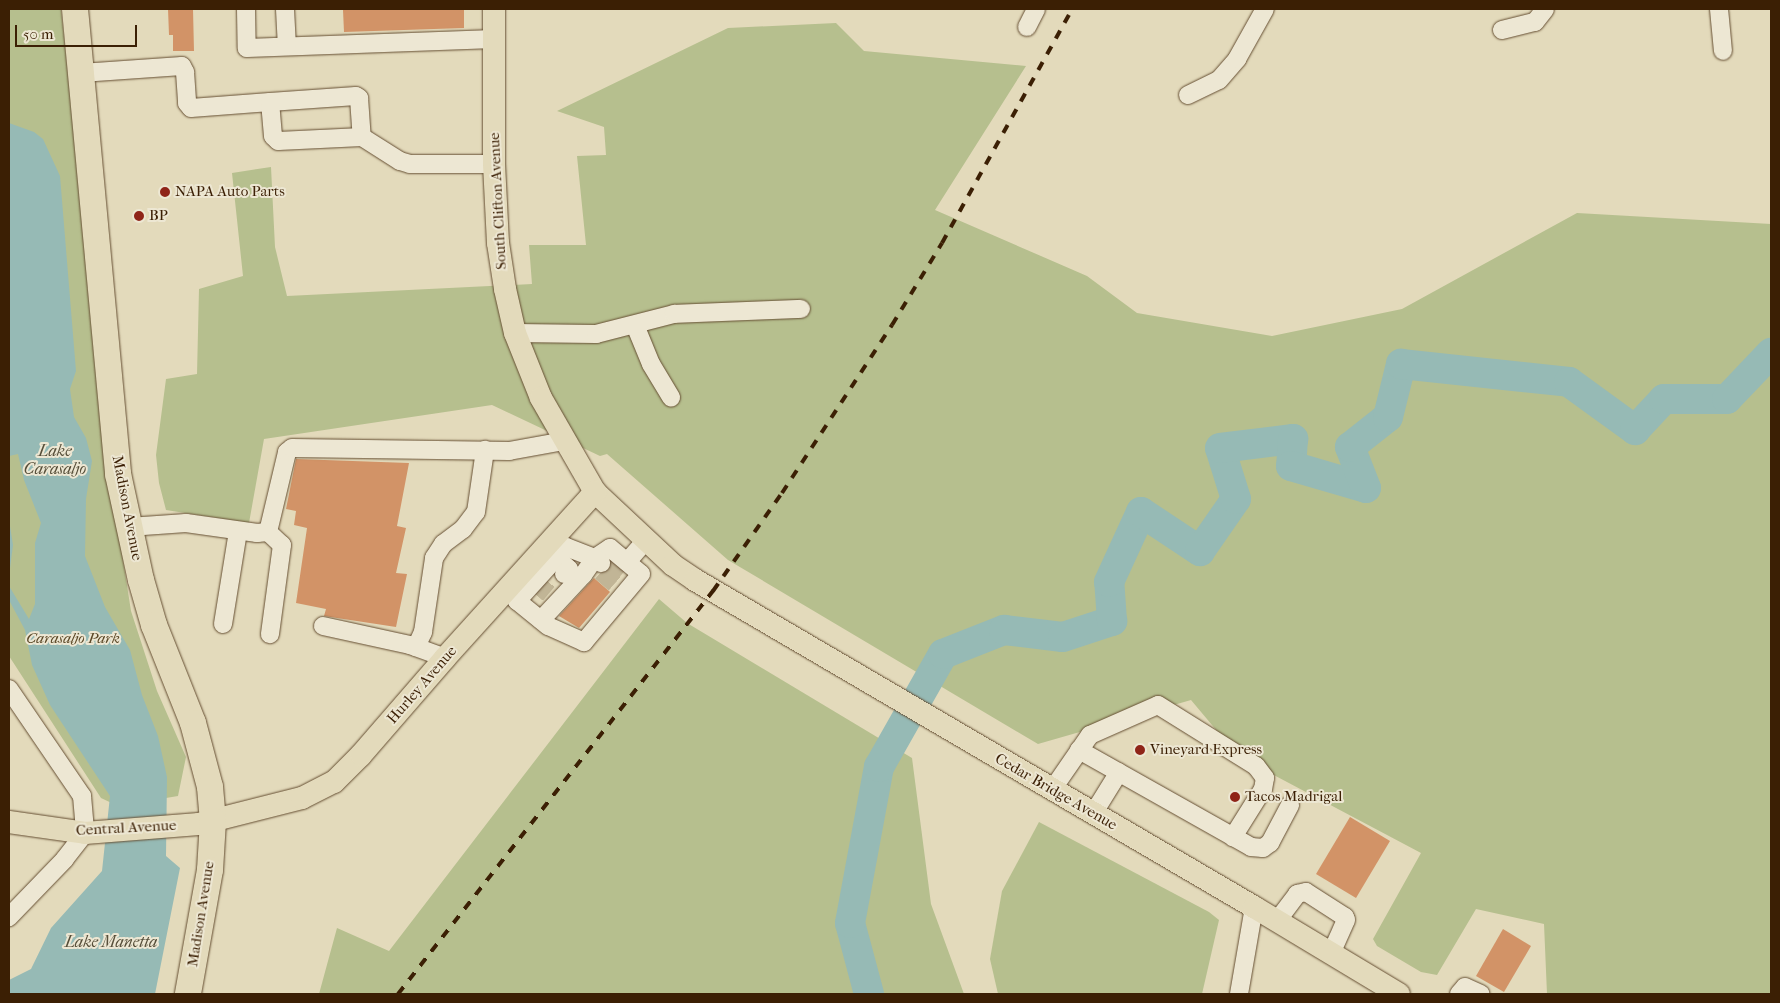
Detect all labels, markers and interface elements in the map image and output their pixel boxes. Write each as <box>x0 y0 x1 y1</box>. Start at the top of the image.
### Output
scale bar <box>18 15 140 47</box>
text: 50 m <box>23 25 53 43</box>
street label: South Clifton Avenue <box>485 132 511 270</box>
place label: NAPA Auto Parts <box>175 183 285 201</box>
marker: NAPA Auto Parts <box>159 186 171 198</box>
place label: BP <box>149 207 168 225</box>
marker: BP <box>133 210 145 222</box>
water label: Lake Carasaljo <box>24 441 86 479</box>
street label: Madison Avenue <box>108 454 146 562</box>
park label: Carasaljo Park <box>26 630 120 648</box>
street label: Hurley Avenue <box>383 642 461 728</box>
place label: Vineyard Express <box>1150 741 1262 759</box>
marker: Vineyard Express <box>1134 744 1146 756</box>
street label: Cedar Bridge Avenue <box>992 750 1120 834</box>
place label: Tacos Madrigal <box>1245 788 1342 806</box>
marker: Tacos Madrigal <box>1229 791 1241 803</box>
street label: Central Avenue <box>75 816 177 840</box>
street label: Madison Avenue <box>184 860 218 968</box>
water label: Lake Manetta <box>65 932 157 952</box>

